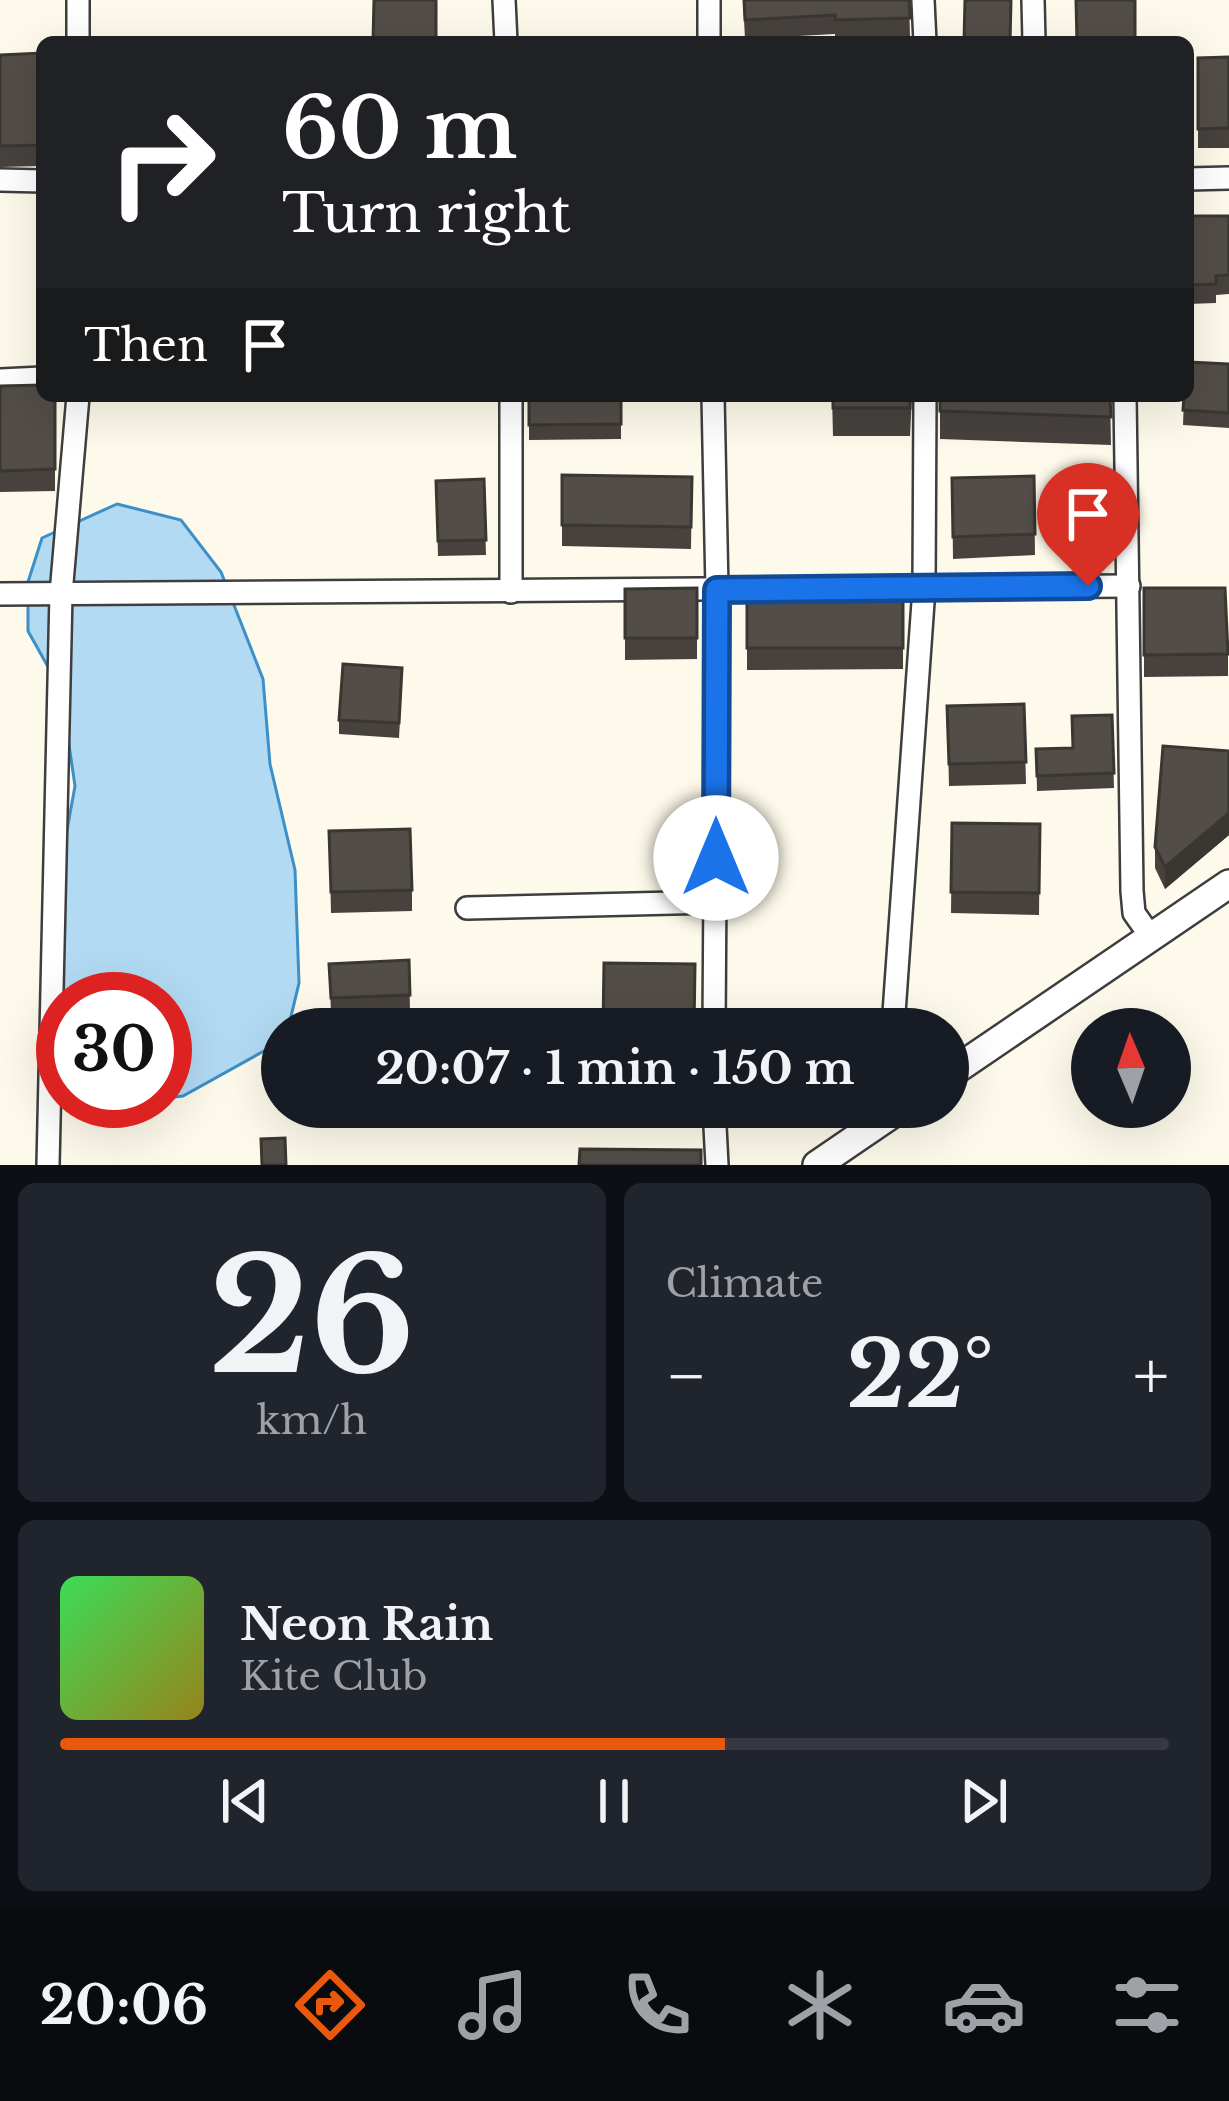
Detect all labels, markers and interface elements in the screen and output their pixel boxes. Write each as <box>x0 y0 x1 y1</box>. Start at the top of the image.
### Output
text: 60 m <box>282 77 517 181</box>
icon: right <box>84 84 240 240</box>
text: Turn right <box>282 180 571 247</box>
icon: arrive <box>232 312 298 378</box>
text: Then <box>84 317 208 373</box>
pin <box>1037 463 1139 586</box>
icon: arrive <box>1055 481 1121 547</box>
position arrow <box>653 795 779 921</box>
speed limit sign: 30 <box>36 972 192 1128</box>
north arrow <box>1071 1008 1191 1128</box>
map controls <box>1071 1008 1191 1128</box>
text: 20:07 · 1 min · 150 m <box>376 1040 854 1096</box>
text: 26 <box>208 1221 415 1414</box>
text: Climate <box>666 1259 823 1308</box>
text: 22° <box>846 1320 994 1431</box>
text: − <box>666 1335 707 1417</box>
text: + <box>1133 1335 1169 1417</box>
text: km/h <box>256 1396 367 1445</box>
text: Neon Rain <box>240 1596 493 1652</box>
text: Kite Club <box>240 1652 428 1701</box>
icon: previous <box>212 1768 278 1834</box>
icon: pause <box>581 1768 647 1834</box>
icon: next <box>951 1768 1017 1834</box>
icon: directions <box>288 1963 372 2047</box>
icon: music <box>451 1963 535 2047</box>
icon: phone <box>615 1963 699 2047</box>
icon: climate <box>778 1963 862 2047</box>
icon: car <box>942 1963 1026 2047</box>
icon: filters <box>1105 1963 1189 2047</box>
text: 20:06 <box>40 1972 208 2039</box>

